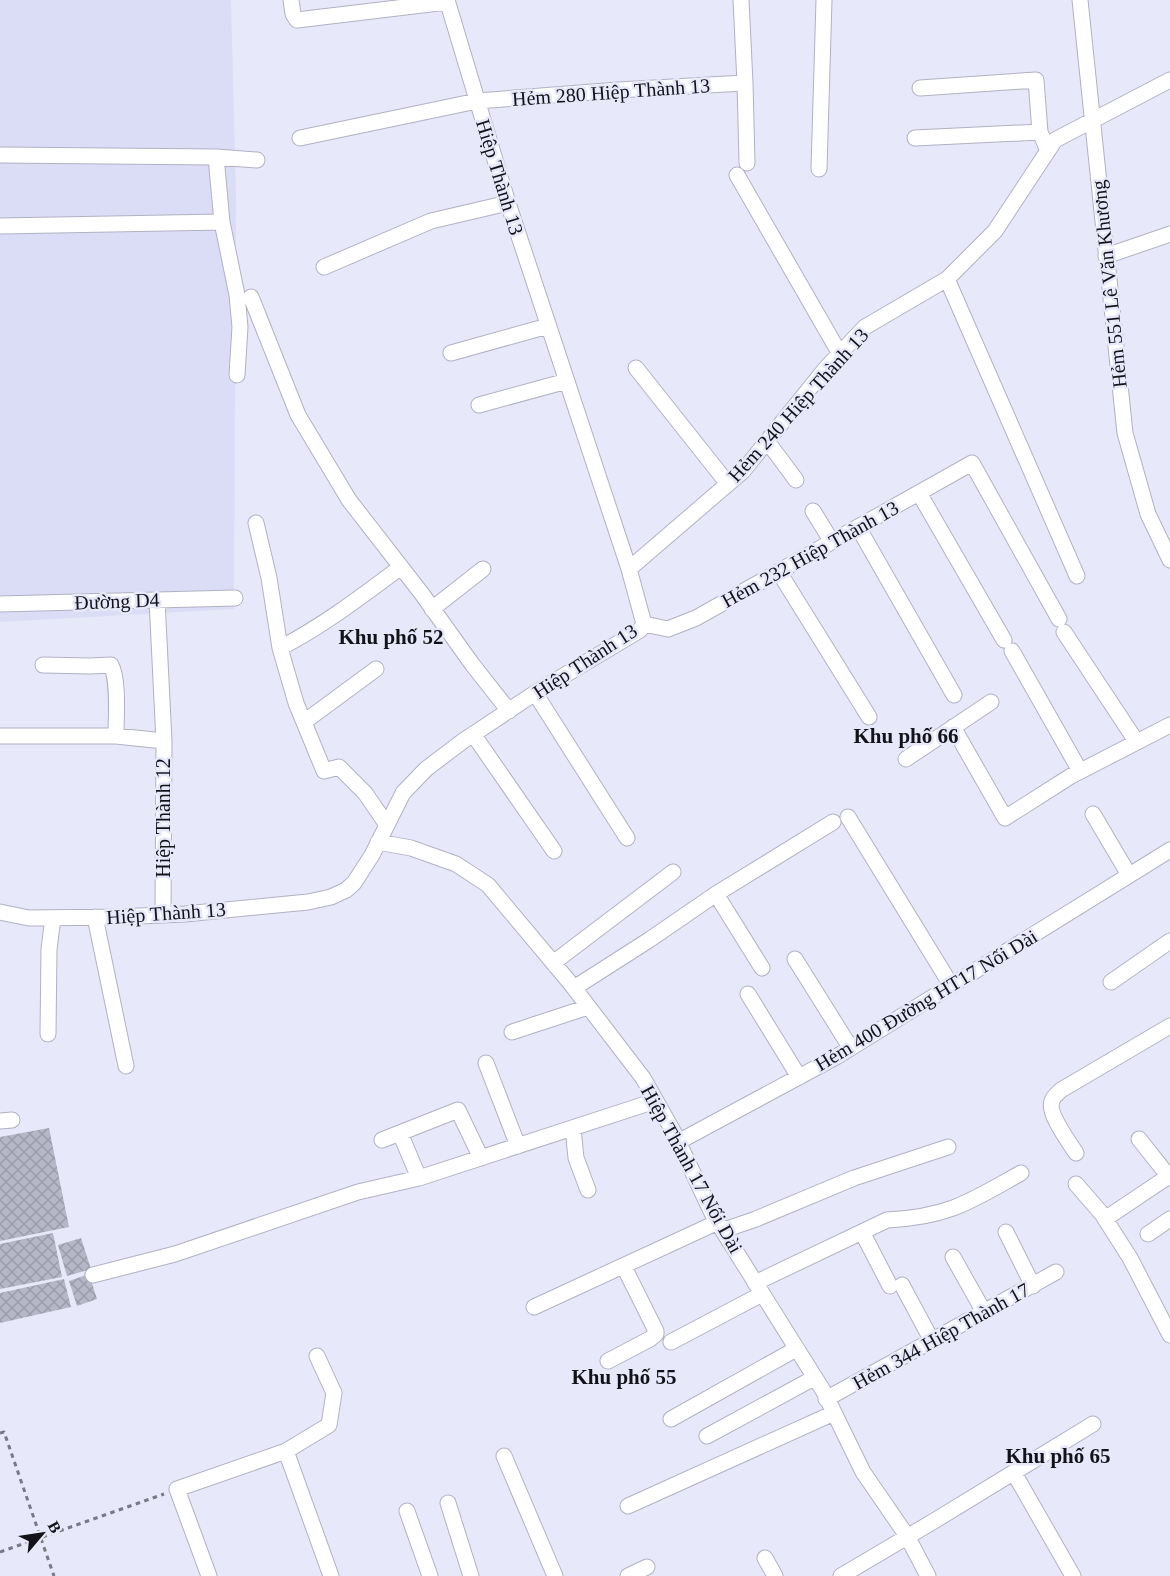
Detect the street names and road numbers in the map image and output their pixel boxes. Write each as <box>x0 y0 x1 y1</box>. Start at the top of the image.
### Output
street label: Hẻm 280 Hiệp Thành 13 <box>511 74 711 111</box>
street label: Hiệp Thành 13 <box>471 117 528 238</box>
street label: Hẻm 551 Lê Văn Khương <box>1087 179 1132 389</box>
street label: Hẻm 240 Hiệp Thành 13 <box>723 324 873 487</box>
street label: Hẻm 232 Hiệp Thành 13 <box>718 496 903 613</box>
street label: Đường D4 <box>74 589 160 614</box>
street label: Hiệp Thành 13 <box>529 619 642 704</box>
street label: Hiệp Thành 12 <box>152 758 175 878</box>
street label: Hiệp Thành 13 <box>106 898 226 929</box>
street label: Hẻm 400 Đường HT17 Nối Dài <box>811 925 1042 1076</box>
street label: Hiệp Thành 17 Nối Dài <box>636 1081 748 1258</box>
street label: Hẻm 344 Hiệp Thành 17 <box>849 1278 1034 1395</box>

